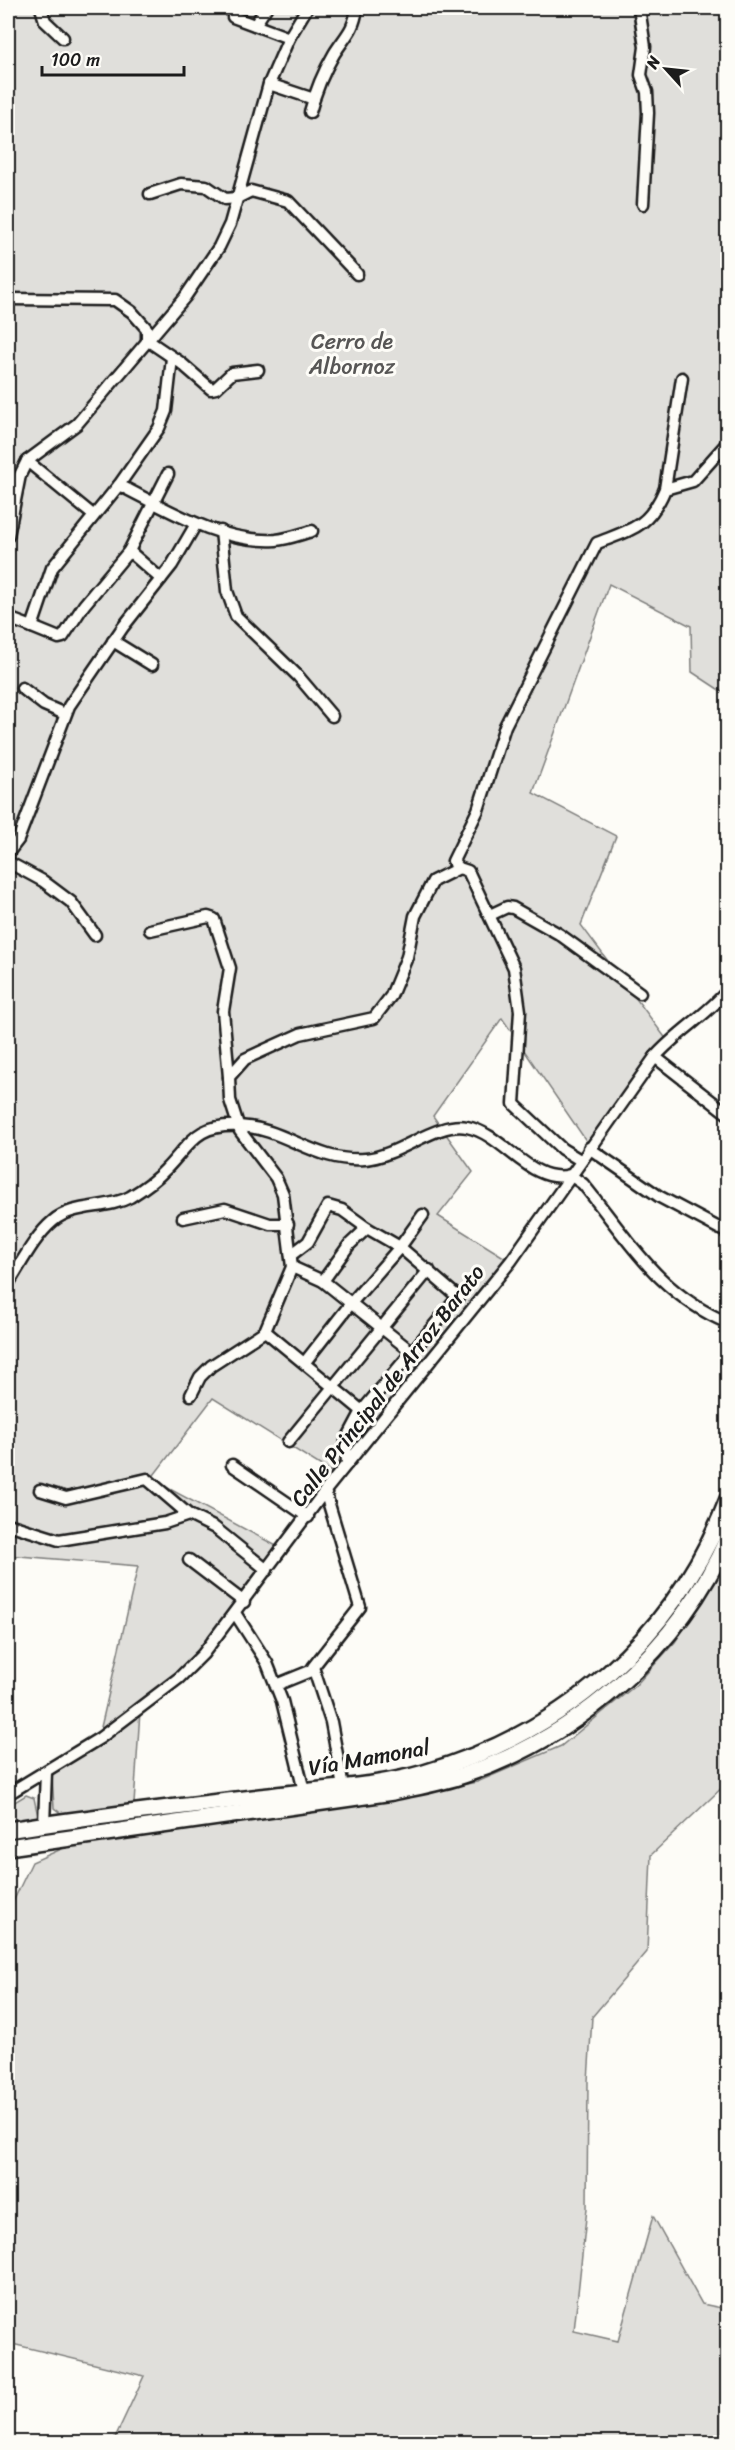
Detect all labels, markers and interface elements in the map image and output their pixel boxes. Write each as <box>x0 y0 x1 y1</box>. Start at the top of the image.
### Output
scale bar <box>42 39 184 77</box>
north arrow <box>636 39 696 99</box>
text: 100 m <box>51 44 100 76</box>
text: N <box>637 50 669 75</box>
park label: Cerro de Albornoz <box>308 322 396 386</box>
street label: Calle Principal de Arroz Barato <box>280 1255 495 1515</box>
street label: Vía Mamonal <box>305 1728 434 1787</box>

